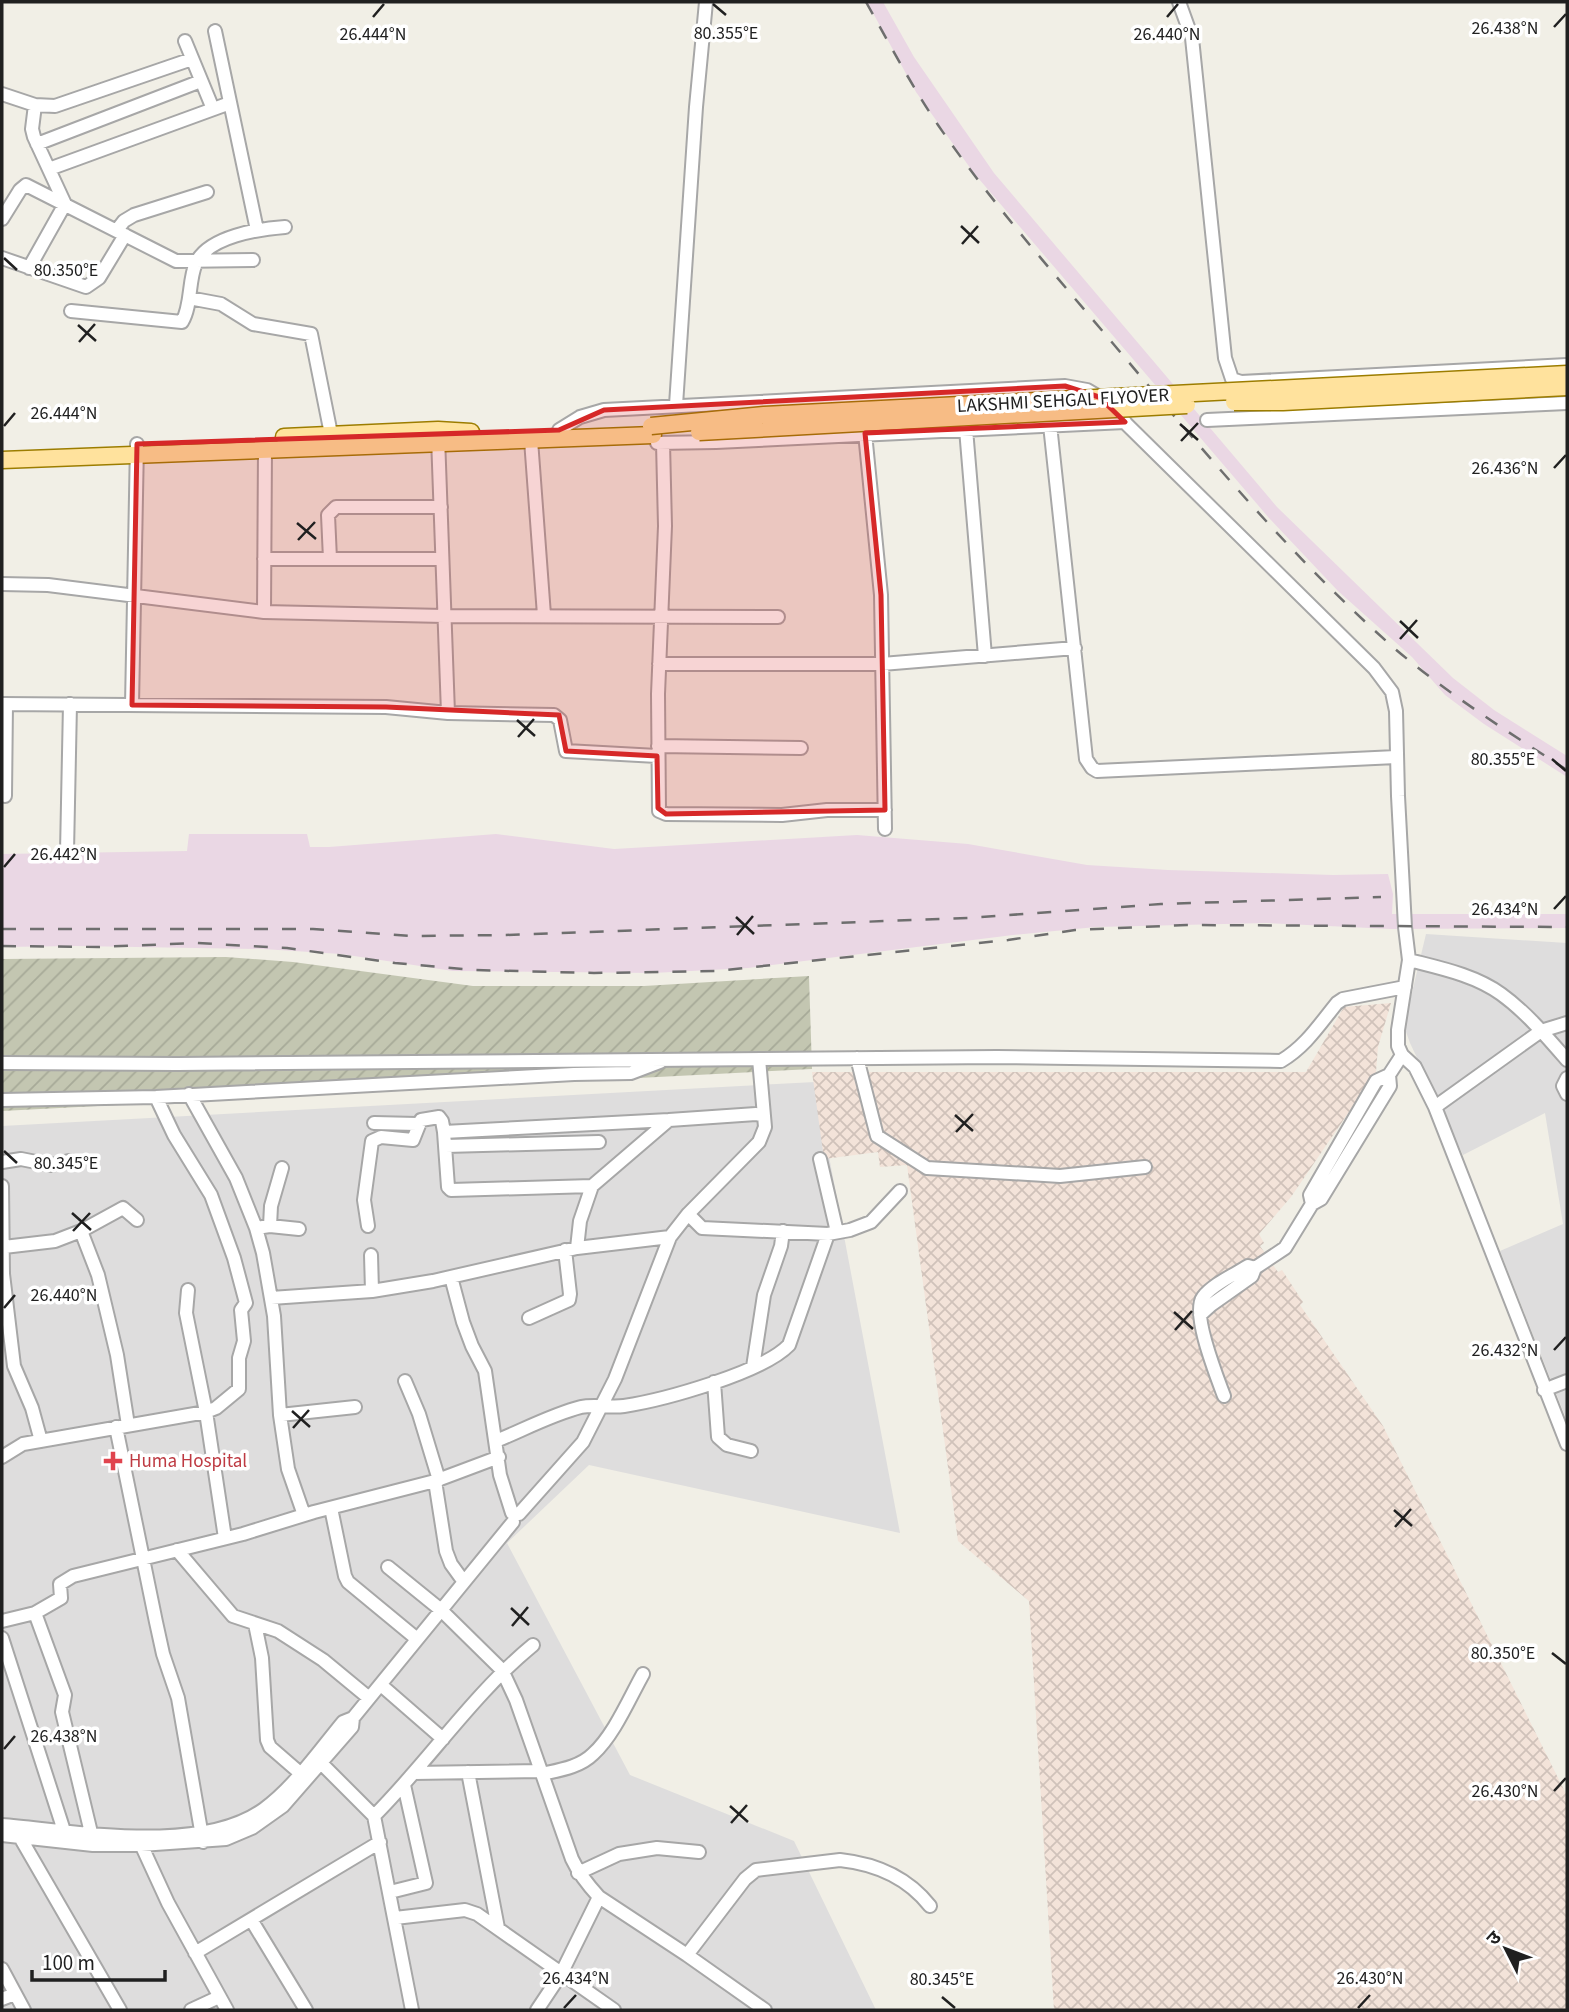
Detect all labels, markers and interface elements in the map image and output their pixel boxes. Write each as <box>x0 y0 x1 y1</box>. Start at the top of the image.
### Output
text: 26.438°N <box>1472 16 1538 41</box>
text: 80.355°E <box>694 21 758 46</box>
text: 26.444°N <box>340 22 406 47</box>
text: 26.440°N <box>1134 22 1200 47</box>
text: 80.350°E <box>34 258 98 283</box>
street label: LAKSHMI SEHGAL FLYOVER <box>956 382 1170 420</box>
text: 26.444°N <box>31 401 97 426</box>
text: 26.436°N <box>1472 456 1538 481</box>
text: 80.355°E <box>1471 747 1535 772</box>
text: 26.442°N <box>31 842 97 867</box>
text: 26.434°N <box>1472 897 1538 922</box>
text: 80.345°E <box>34 1151 98 1176</box>
text: 26.440°N <box>31 1283 97 1308</box>
text: 26.432°N <box>1472 1338 1538 1363</box>
place label: Huma Hospital <box>129 1448 247 1475</box>
marker: Huma Hospital <box>103 1451 123 1471</box>
text: 80.350°E <box>1471 1641 1535 1666</box>
text: 26.438°N <box>31 1724 97 1749</box>
text: 26.430°N <box>1472 1779 1538 1804</box>
north arrow <box>1471 1914 1541 1984</box>
text: उ <box>1481 1925 1509 1952</box>
scale bar <box>32 1938 164 1982</box>
text: 100 m <box>42 1948 95 1978</box>
text: 26.434°N <box>543 1966 609 1991</box>
text: 26.430°N <box>1337 1966 1403 1991</box>
text: 80.345°E <box>910 1967 974 1992</box>

